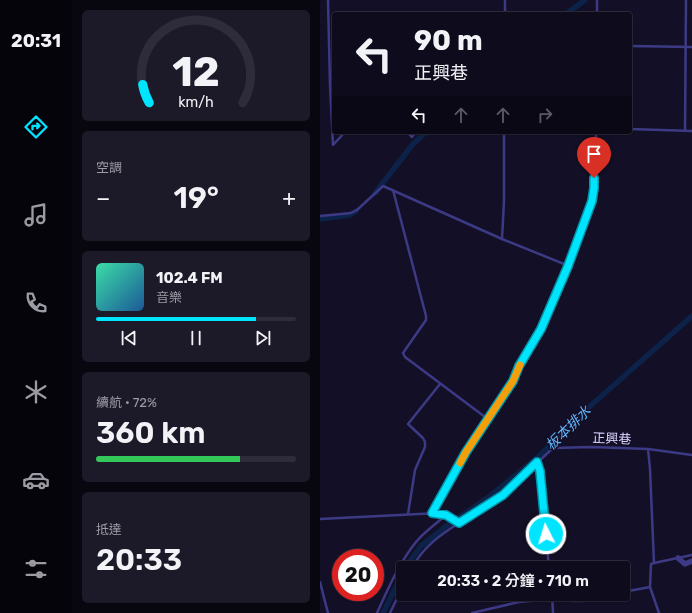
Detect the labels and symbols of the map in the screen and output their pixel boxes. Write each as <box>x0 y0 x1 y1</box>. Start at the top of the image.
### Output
pin <box>577 137 611 178</box>
water label: 板本排水 <box>542 402 595 454</box>
street label: 正興巷 <box>592 430 632 447</box>
position arrow <box>525 513 567 555</box>
speed limit sign: 20 <box>332 549 384 601</box>

